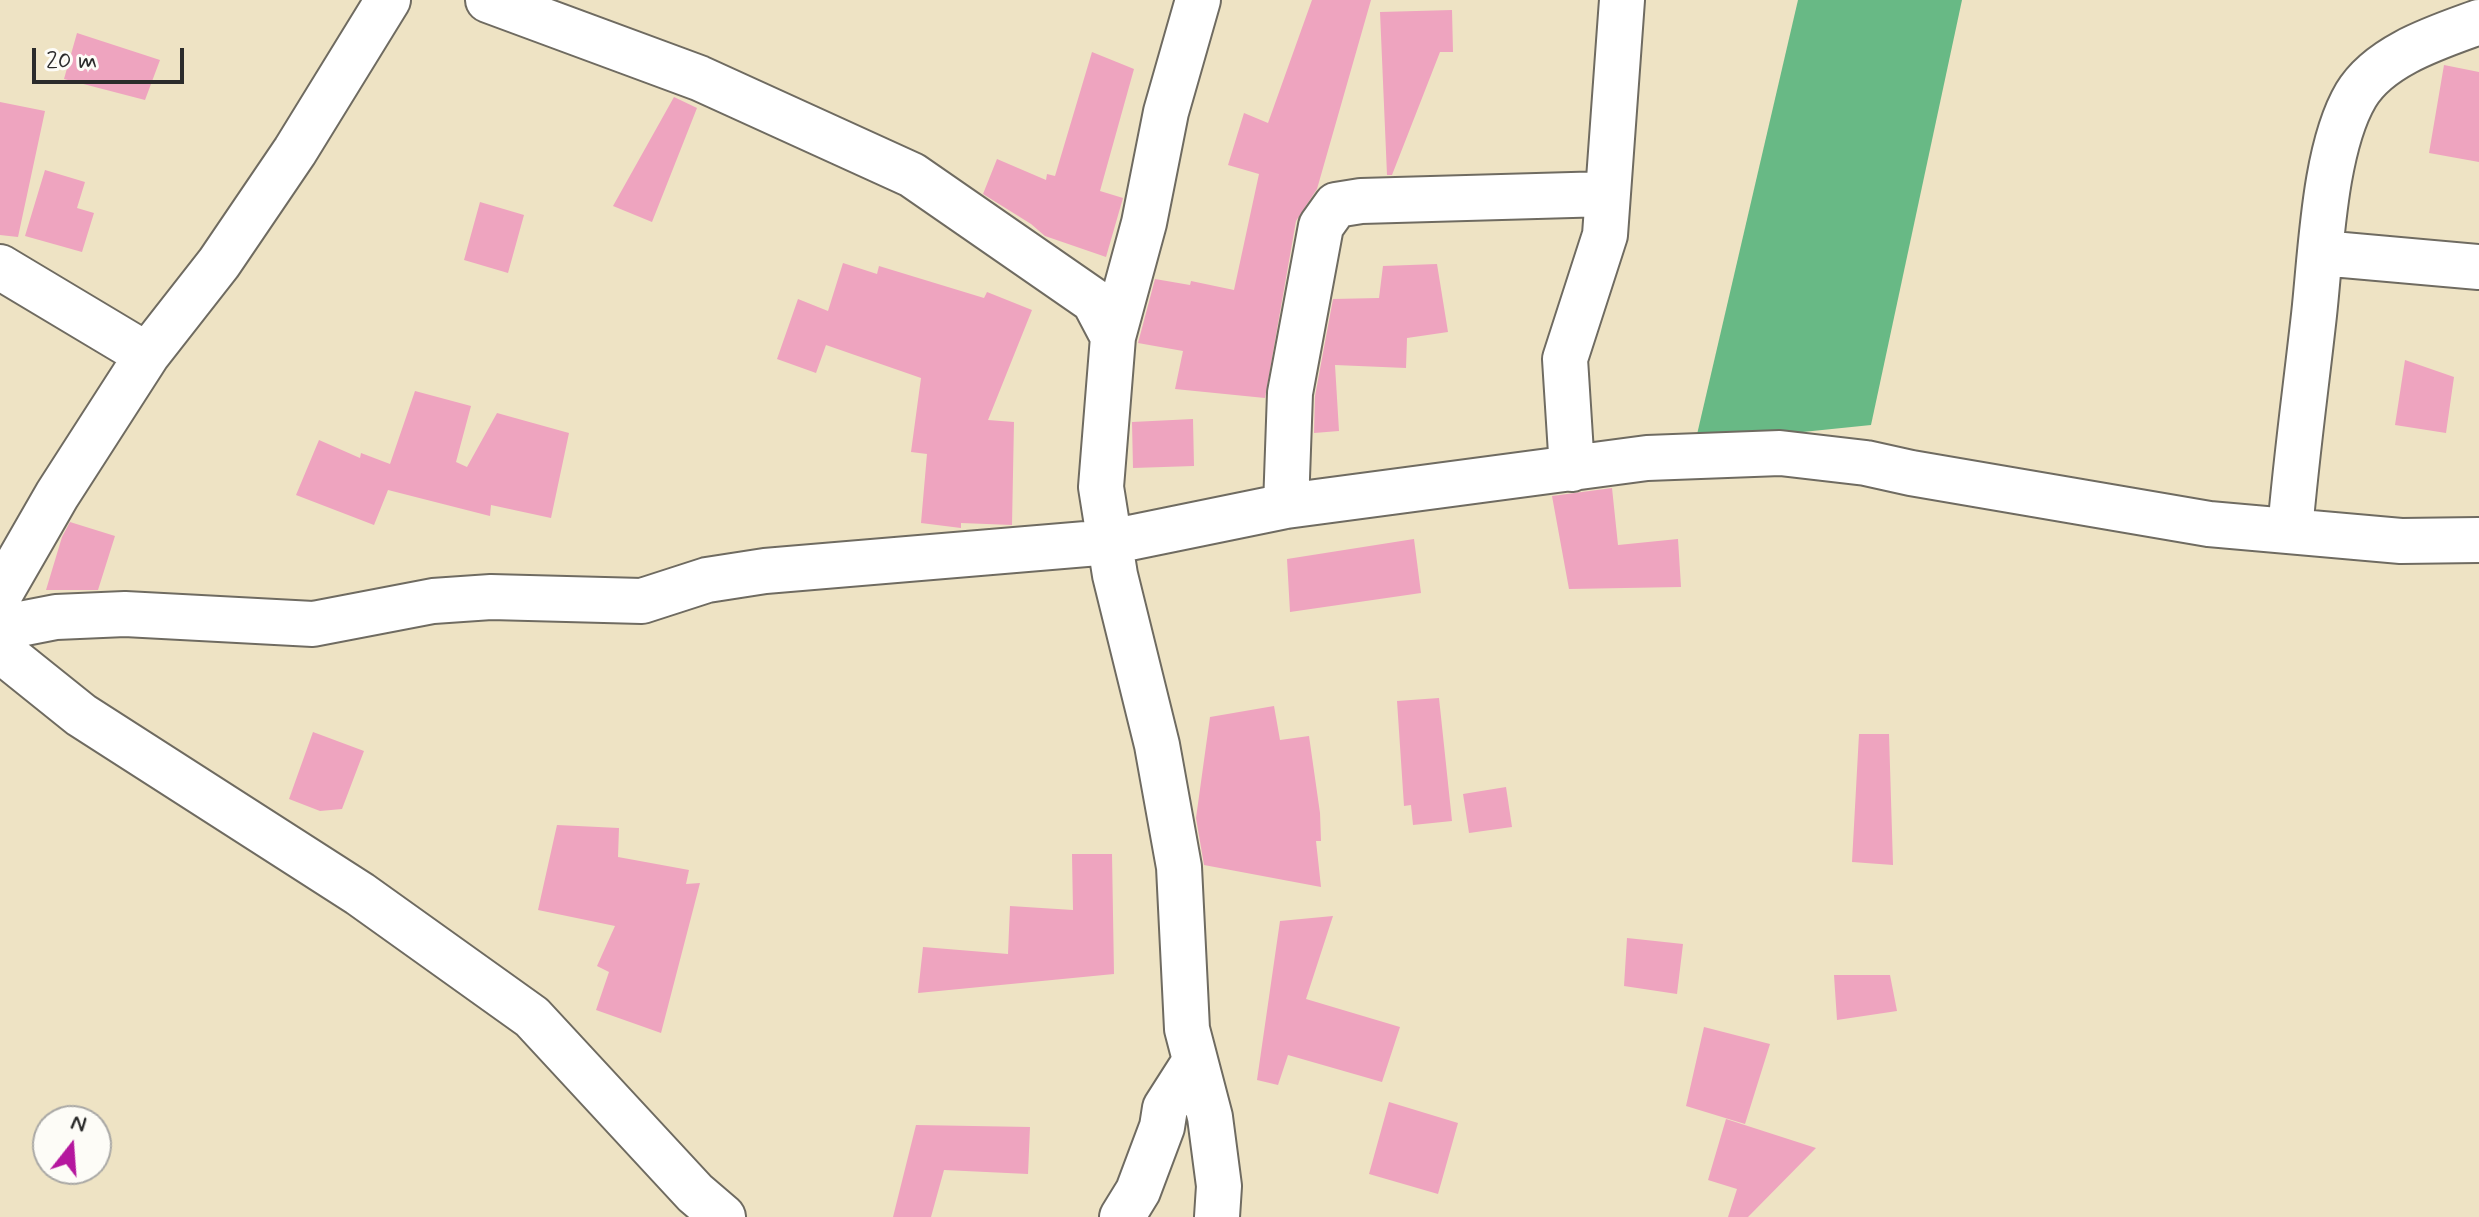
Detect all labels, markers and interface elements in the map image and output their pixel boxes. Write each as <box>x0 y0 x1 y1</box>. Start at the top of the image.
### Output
scale bar <box>36 32 188 82</box>
text: 20 m <box>46 46 97 77</box>
north arrow <box>32 1105 112 1185</box>
text: N <box>67 1108 90 1139</box>

